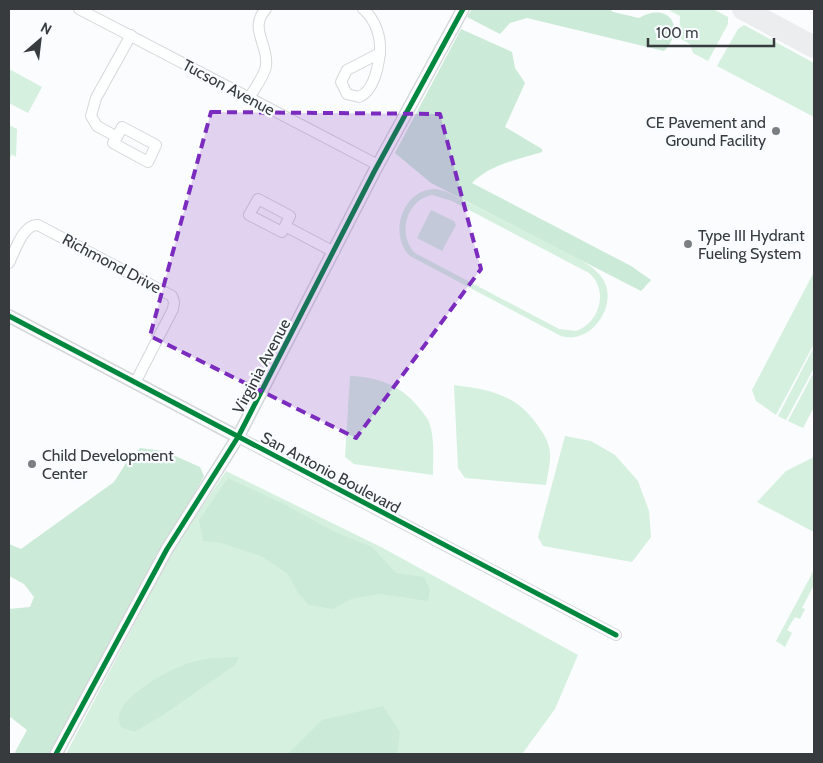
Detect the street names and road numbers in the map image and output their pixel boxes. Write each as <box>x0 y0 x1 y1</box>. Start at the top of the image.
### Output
street label: Tucson Avenue <box>179 55 278 120</box>
street label: Richmond Drive <box>59 229 164 297</box>
street label: Virginia Avenue <box>228 315 294 417</box>
street label: San Antonio Boulevard <box>258 428 404 517</box>

